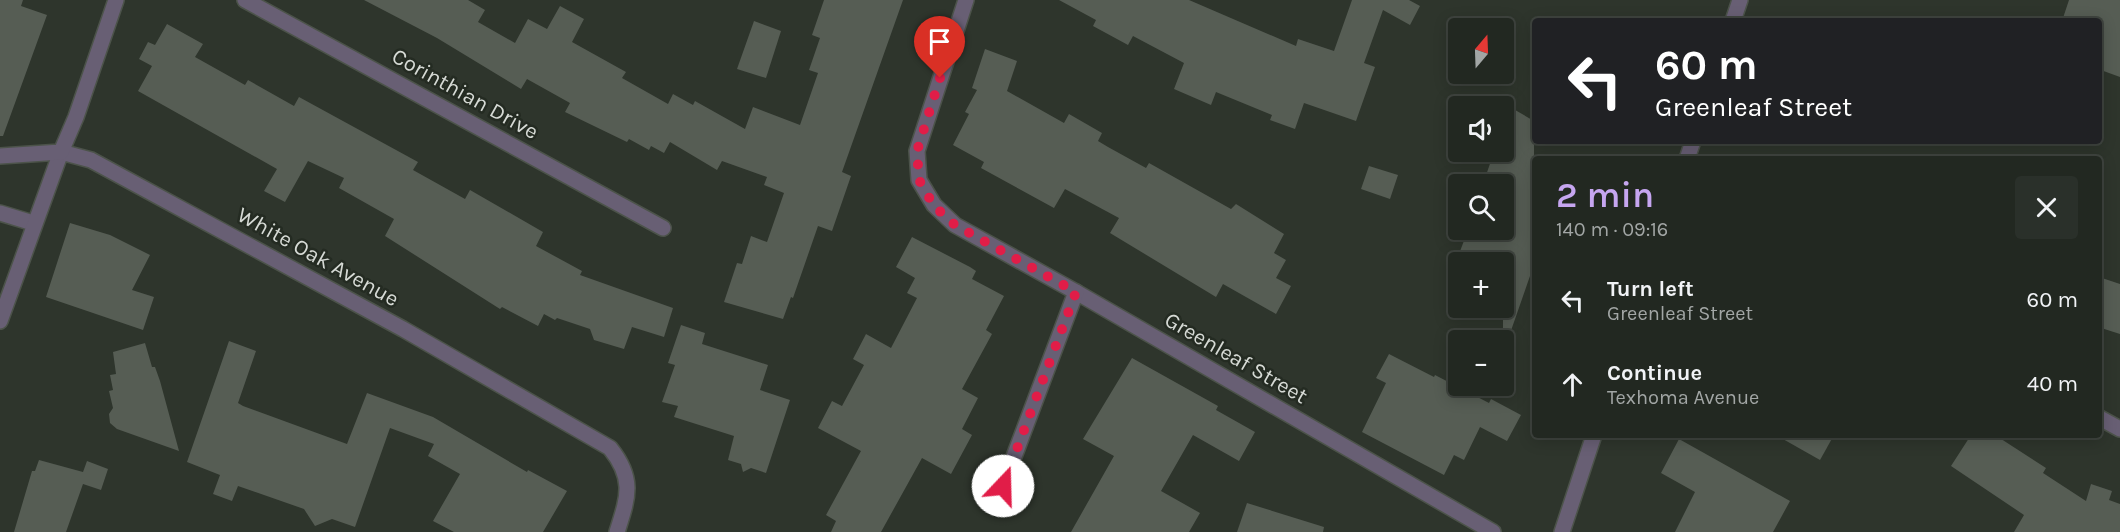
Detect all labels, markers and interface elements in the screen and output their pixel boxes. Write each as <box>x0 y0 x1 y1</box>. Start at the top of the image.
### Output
pin <box>914 16 965 78</box>
north arrow <box>1448 18 1514 84</box>
map controls <box>1448 18 1514 396</box>
icon: arrive <box>923 25 956 58</box>
text: 60 m <box>1655 40 1758 90</box>
icon: left <box>1556 42 1634 120</box>
street label: Corinthian Drive <box>387 43 543 145</box>
text: Greenleaf Street <box>1655 91 1852 123</box>
button: sound <box>1448 96 1514 162</box>
button: search <box>1448 174 1514 240</box>
text: 2 min <box>1556 174 1654 216</box>
button: close <box>2015 176 2078 239</box>
street label: White Oak Avenue <box>233 202 403 312</box>
text: 140 m · 09:16 <box>1556 218 1668 241</box>
button: + <box>1448 252 1514 318</box>
text: Turn left <box>1607 276 1694 302</box>
icon: left <box>1556 284 1589 317</box>
text: 60 m <box>2027 287 2078 313</box>
text: Greenleaf Street <box>1607 302 1753 325</box>
street label: Greenleaf Street <box>1160 307 1312 409</box>
button: − <box>1448 330 1514 396</box>
text: Continue <box>1607 360 1702 386</box>
icon: ahead <box>1556 368 1589 401</box>
text: 40 m <box>2027 371 2078 397</box>
text: Texhoma Avenue <box>1607 386 1759 409</box>
position arrow <box>971 454 1035 518</box>

